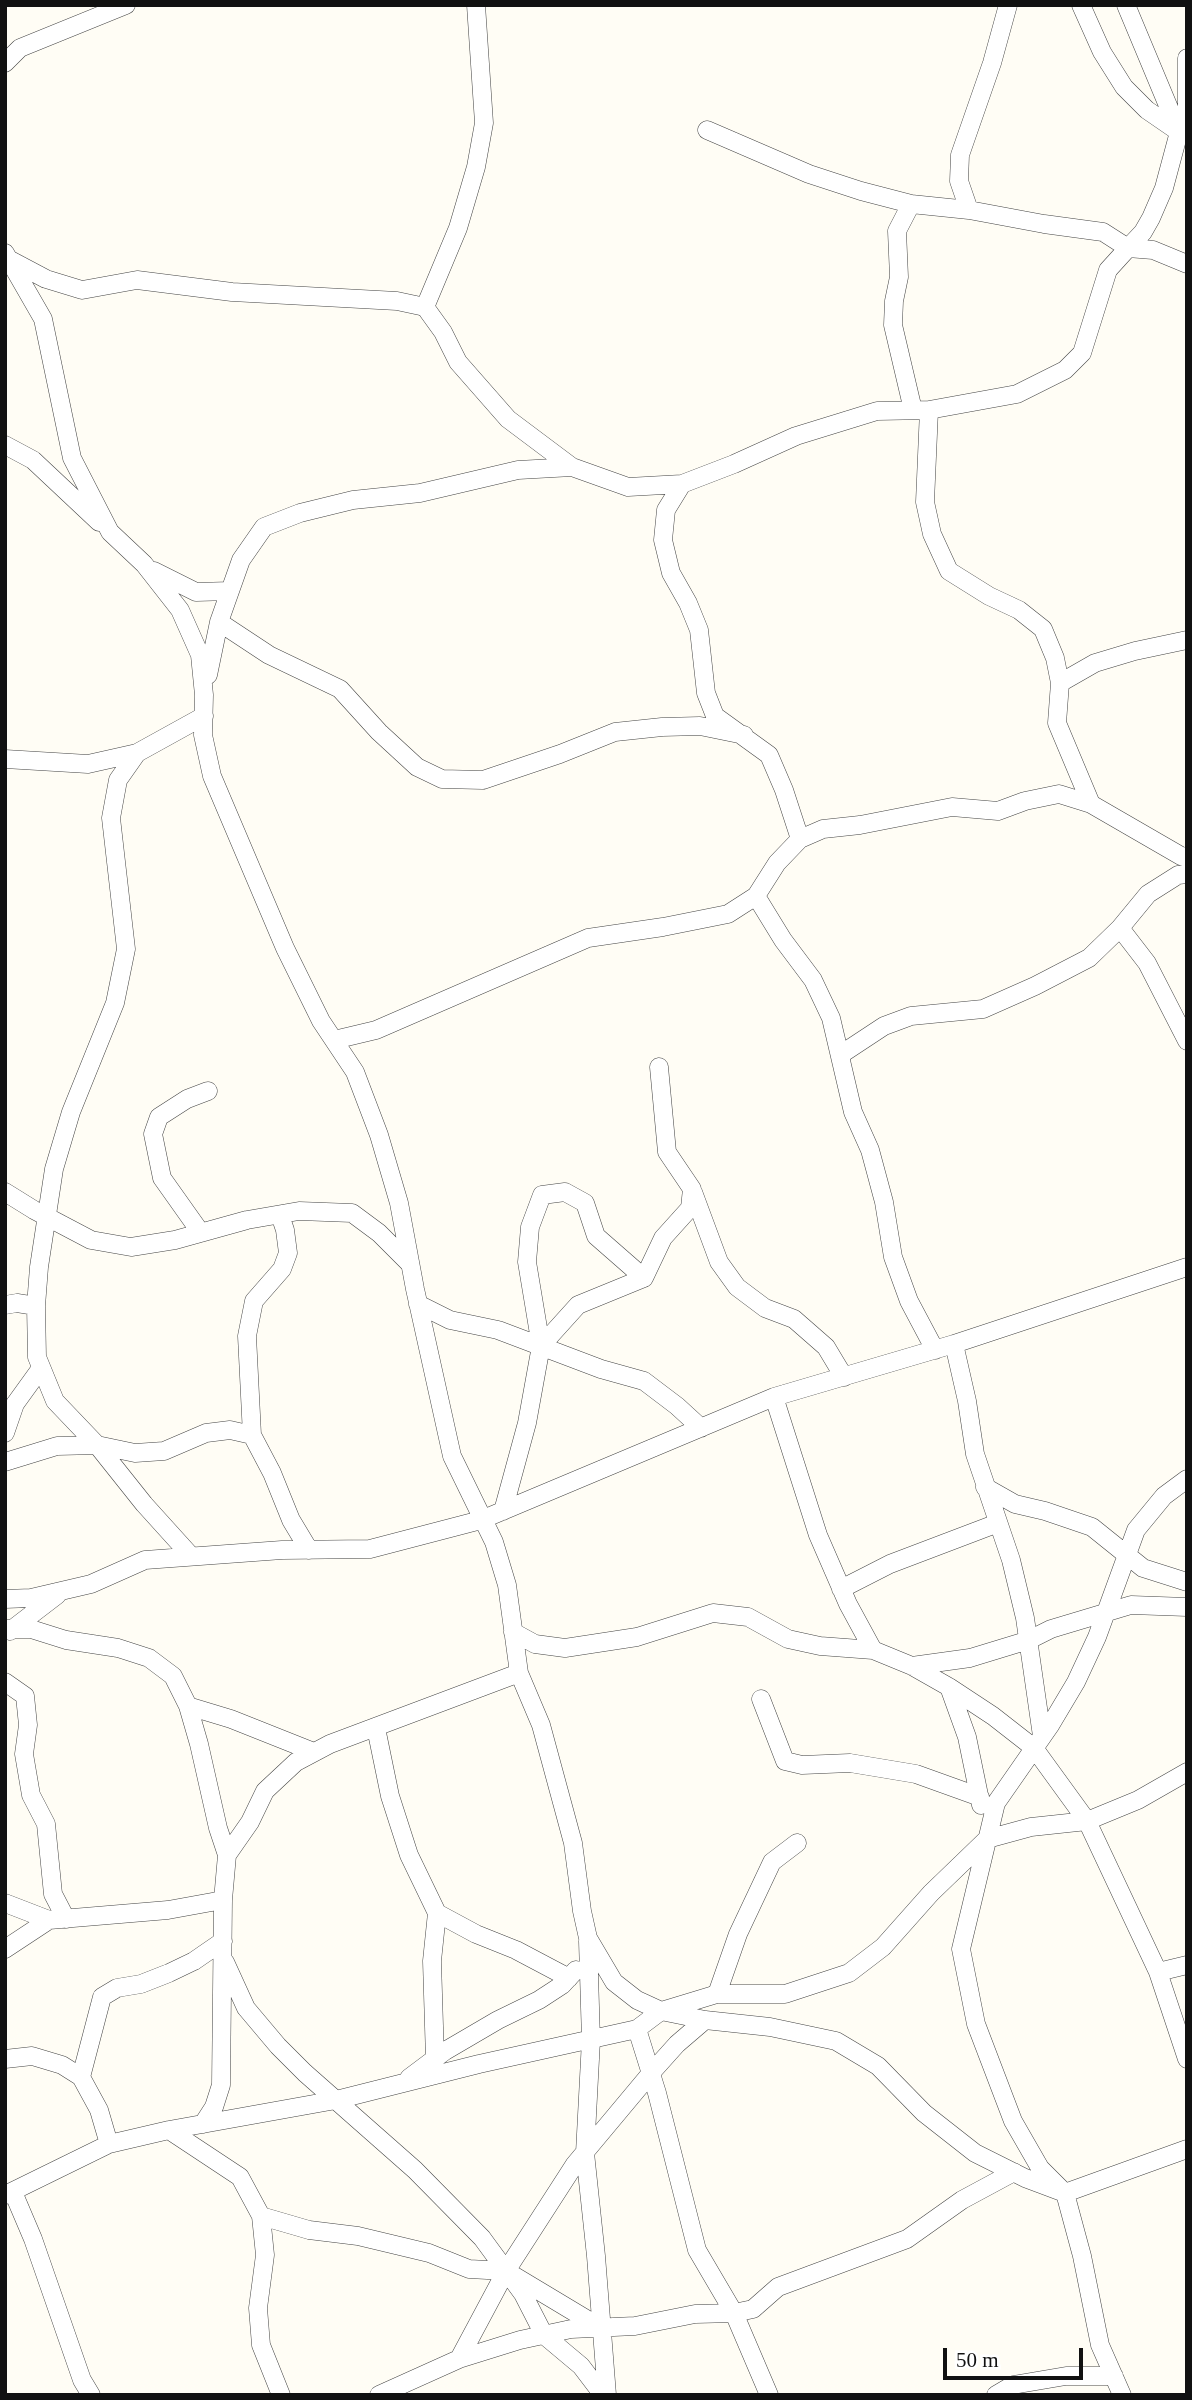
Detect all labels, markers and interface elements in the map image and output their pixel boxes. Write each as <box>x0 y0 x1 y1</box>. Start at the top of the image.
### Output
scale bar <box>947 2334 1087 2378</box>
text: 50 m <box>956 2348 999 2372</box>

